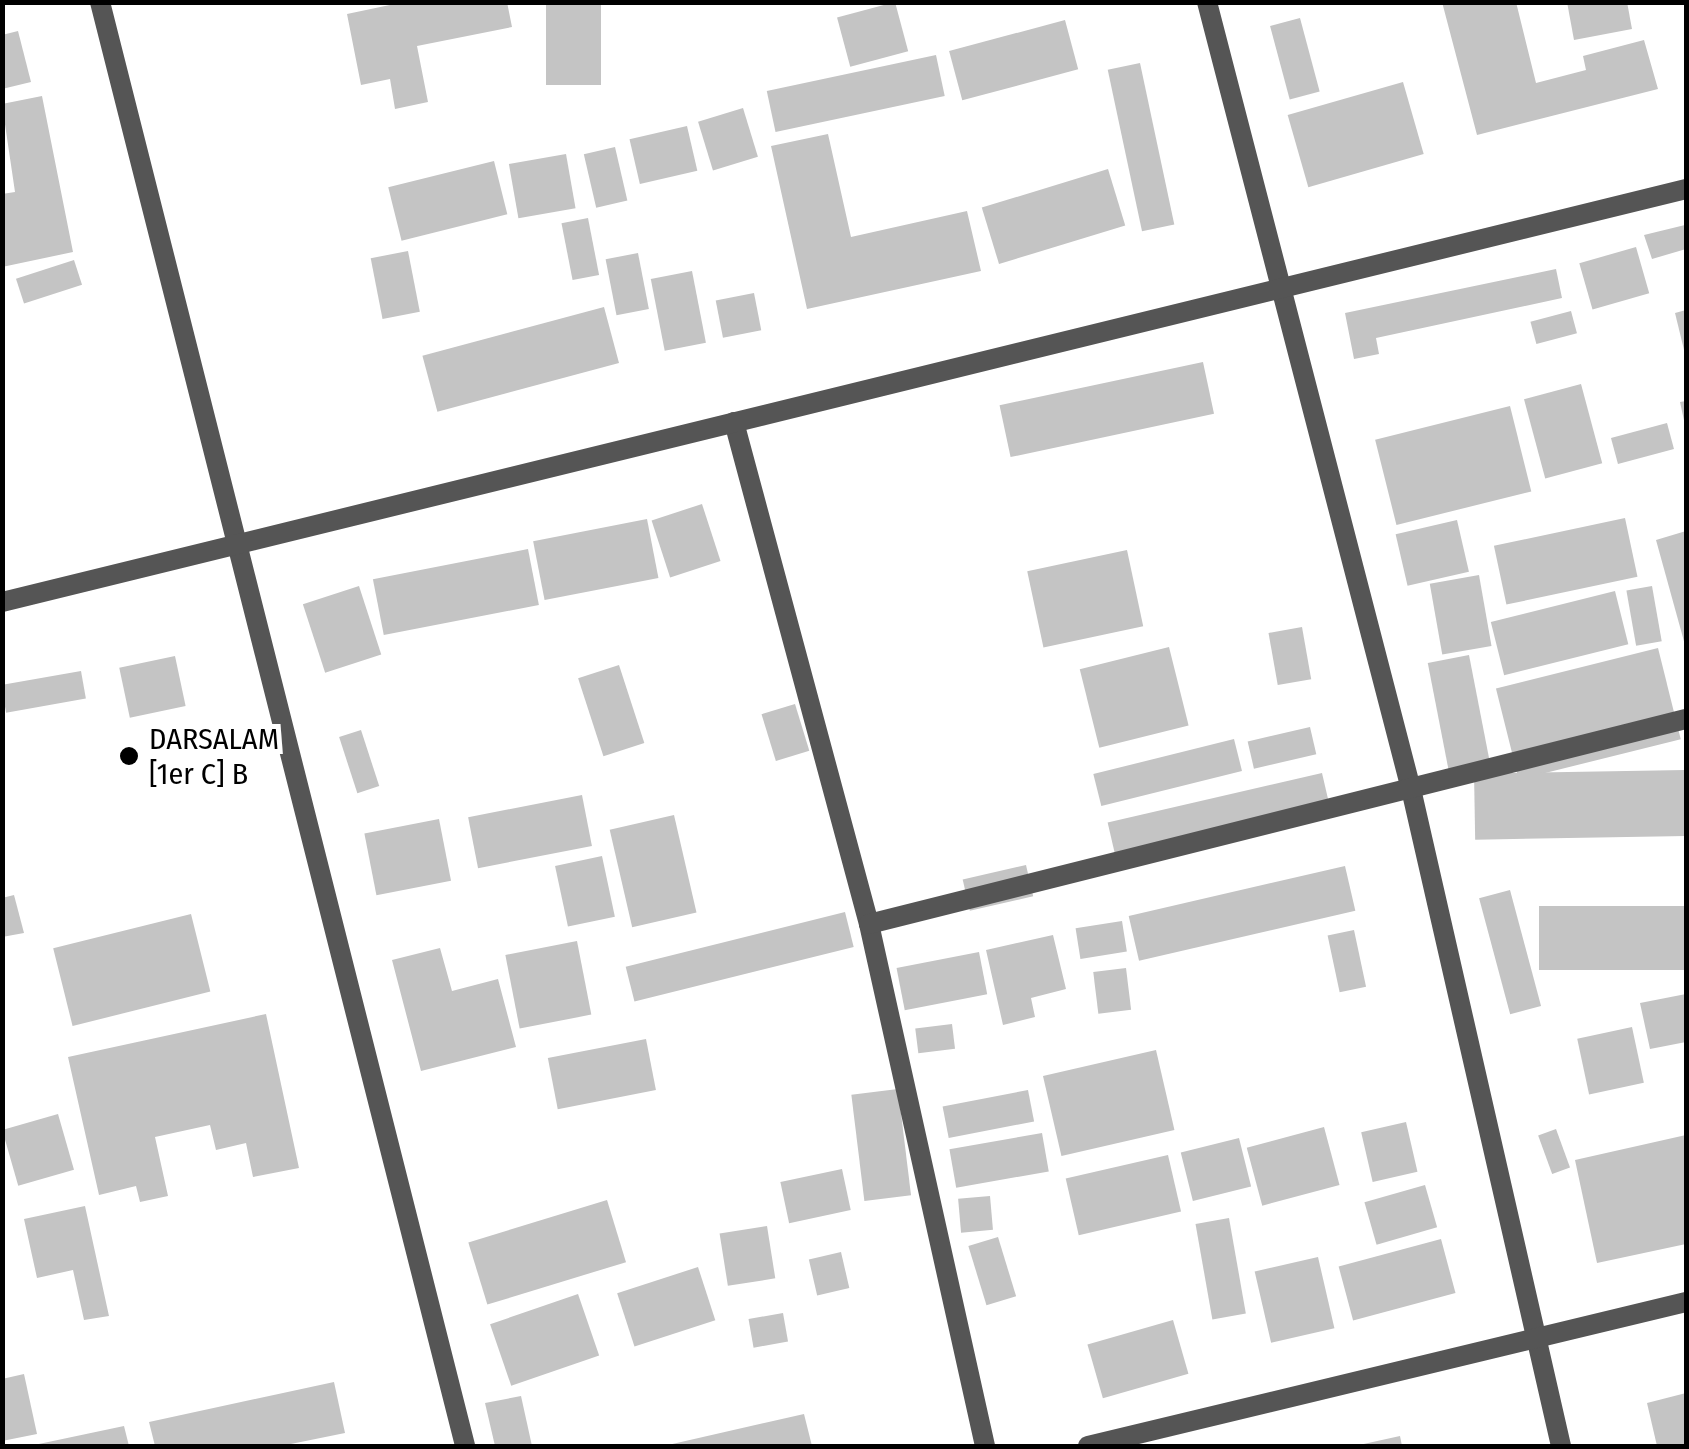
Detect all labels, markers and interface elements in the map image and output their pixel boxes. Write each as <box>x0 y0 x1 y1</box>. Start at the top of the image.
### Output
place label: DARSALAM [1er C] B <box>149 721 279 792</box>
marker: DARSALAM [1er C] B <box>118 745 140 767</box>

